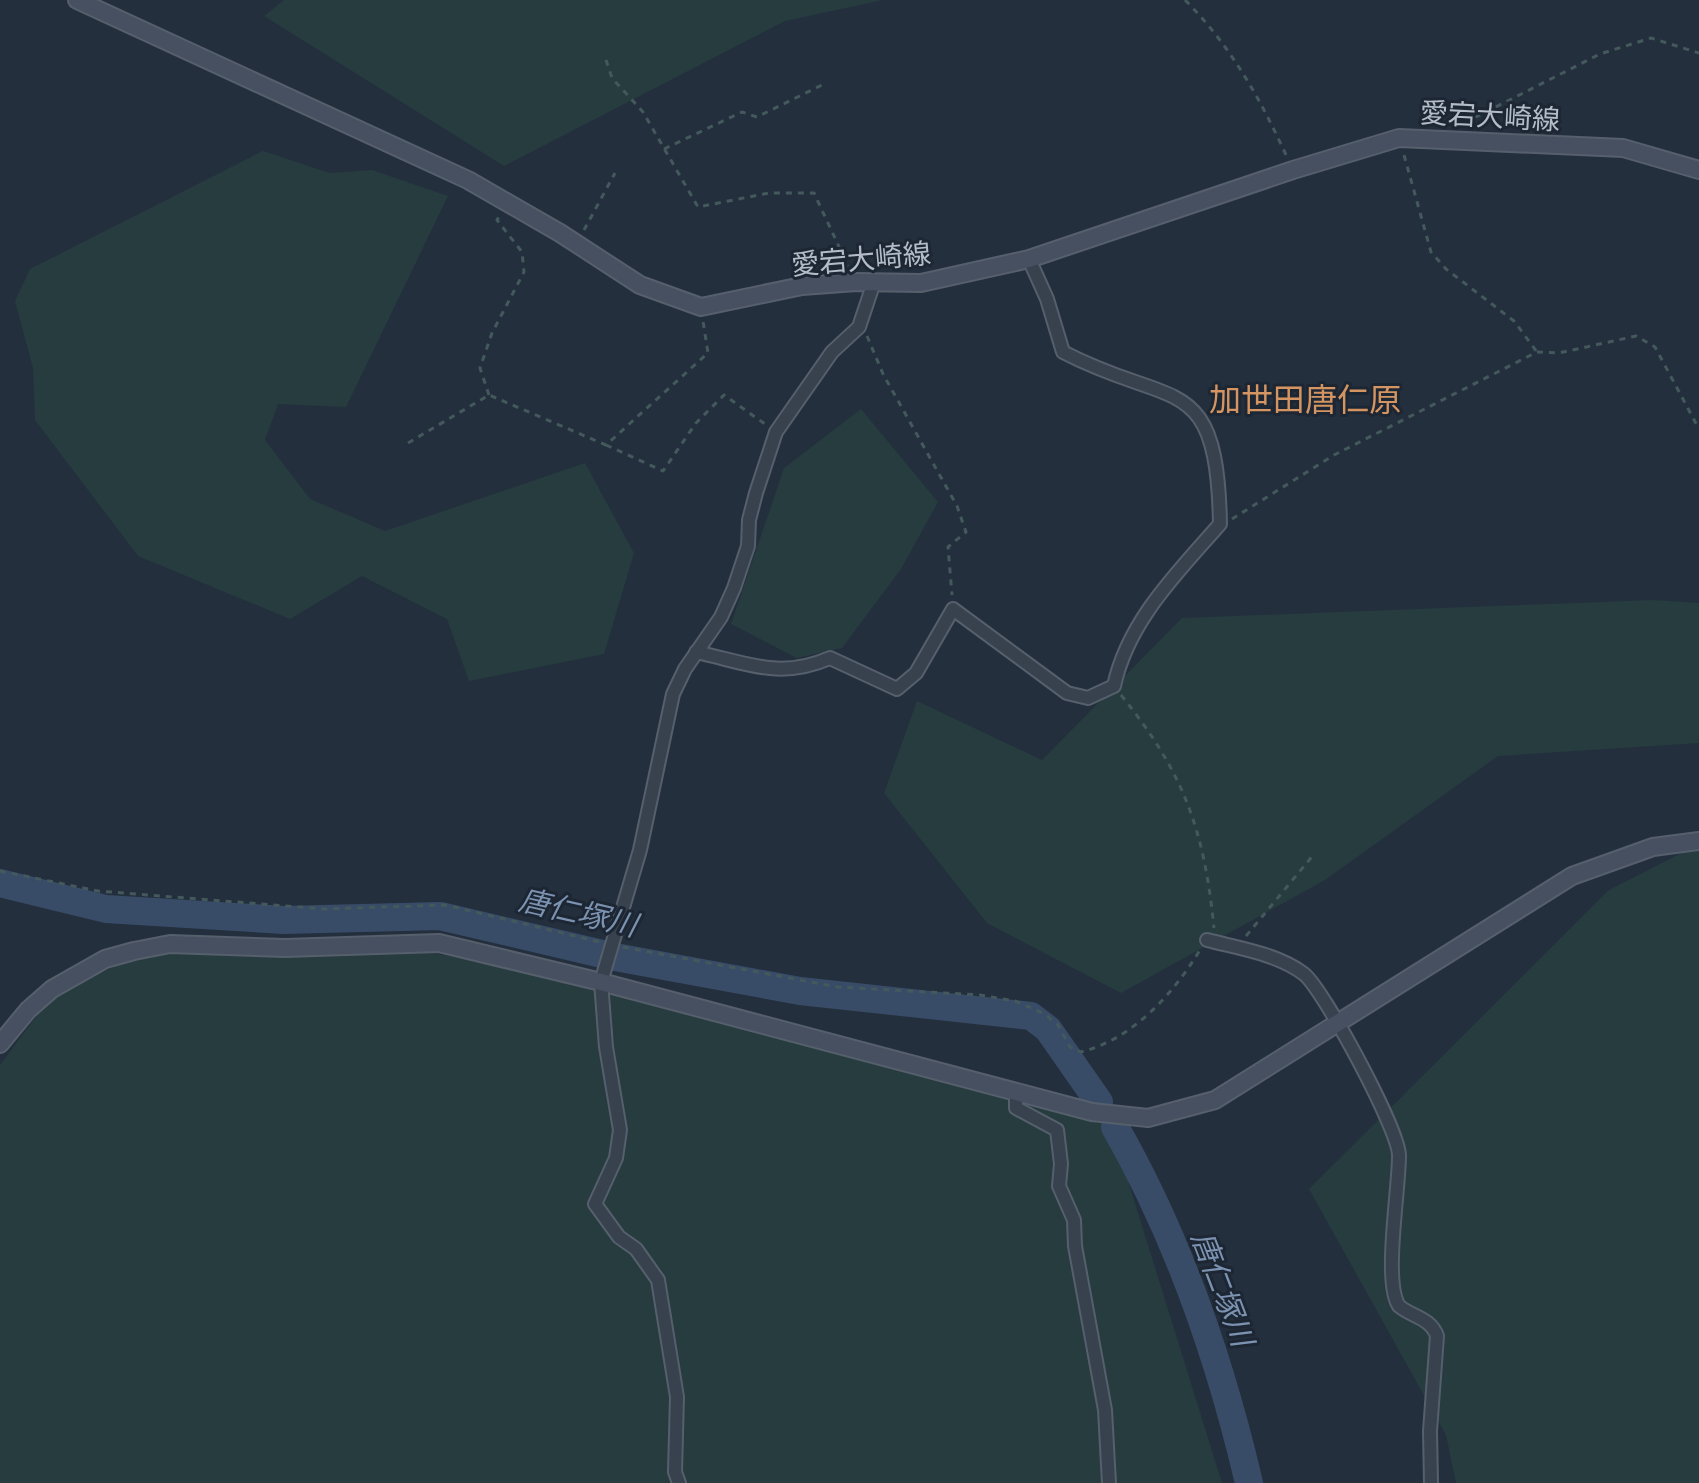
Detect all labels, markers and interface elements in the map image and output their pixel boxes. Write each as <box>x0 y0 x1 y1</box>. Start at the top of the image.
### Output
street label: 愛宕大崎線 <box>1419 97 1561 138</box>
street label: 愛宕大崎線 <box>790 238 932 283</box>
district label: 加世田唐仁原 <box>1209 382 1401 421</box>
water label: 唐仁塚川 <box>515 883 643 946</box>
water label: 唐仁塚川 <box>1183 1227 1260 1355</box>

